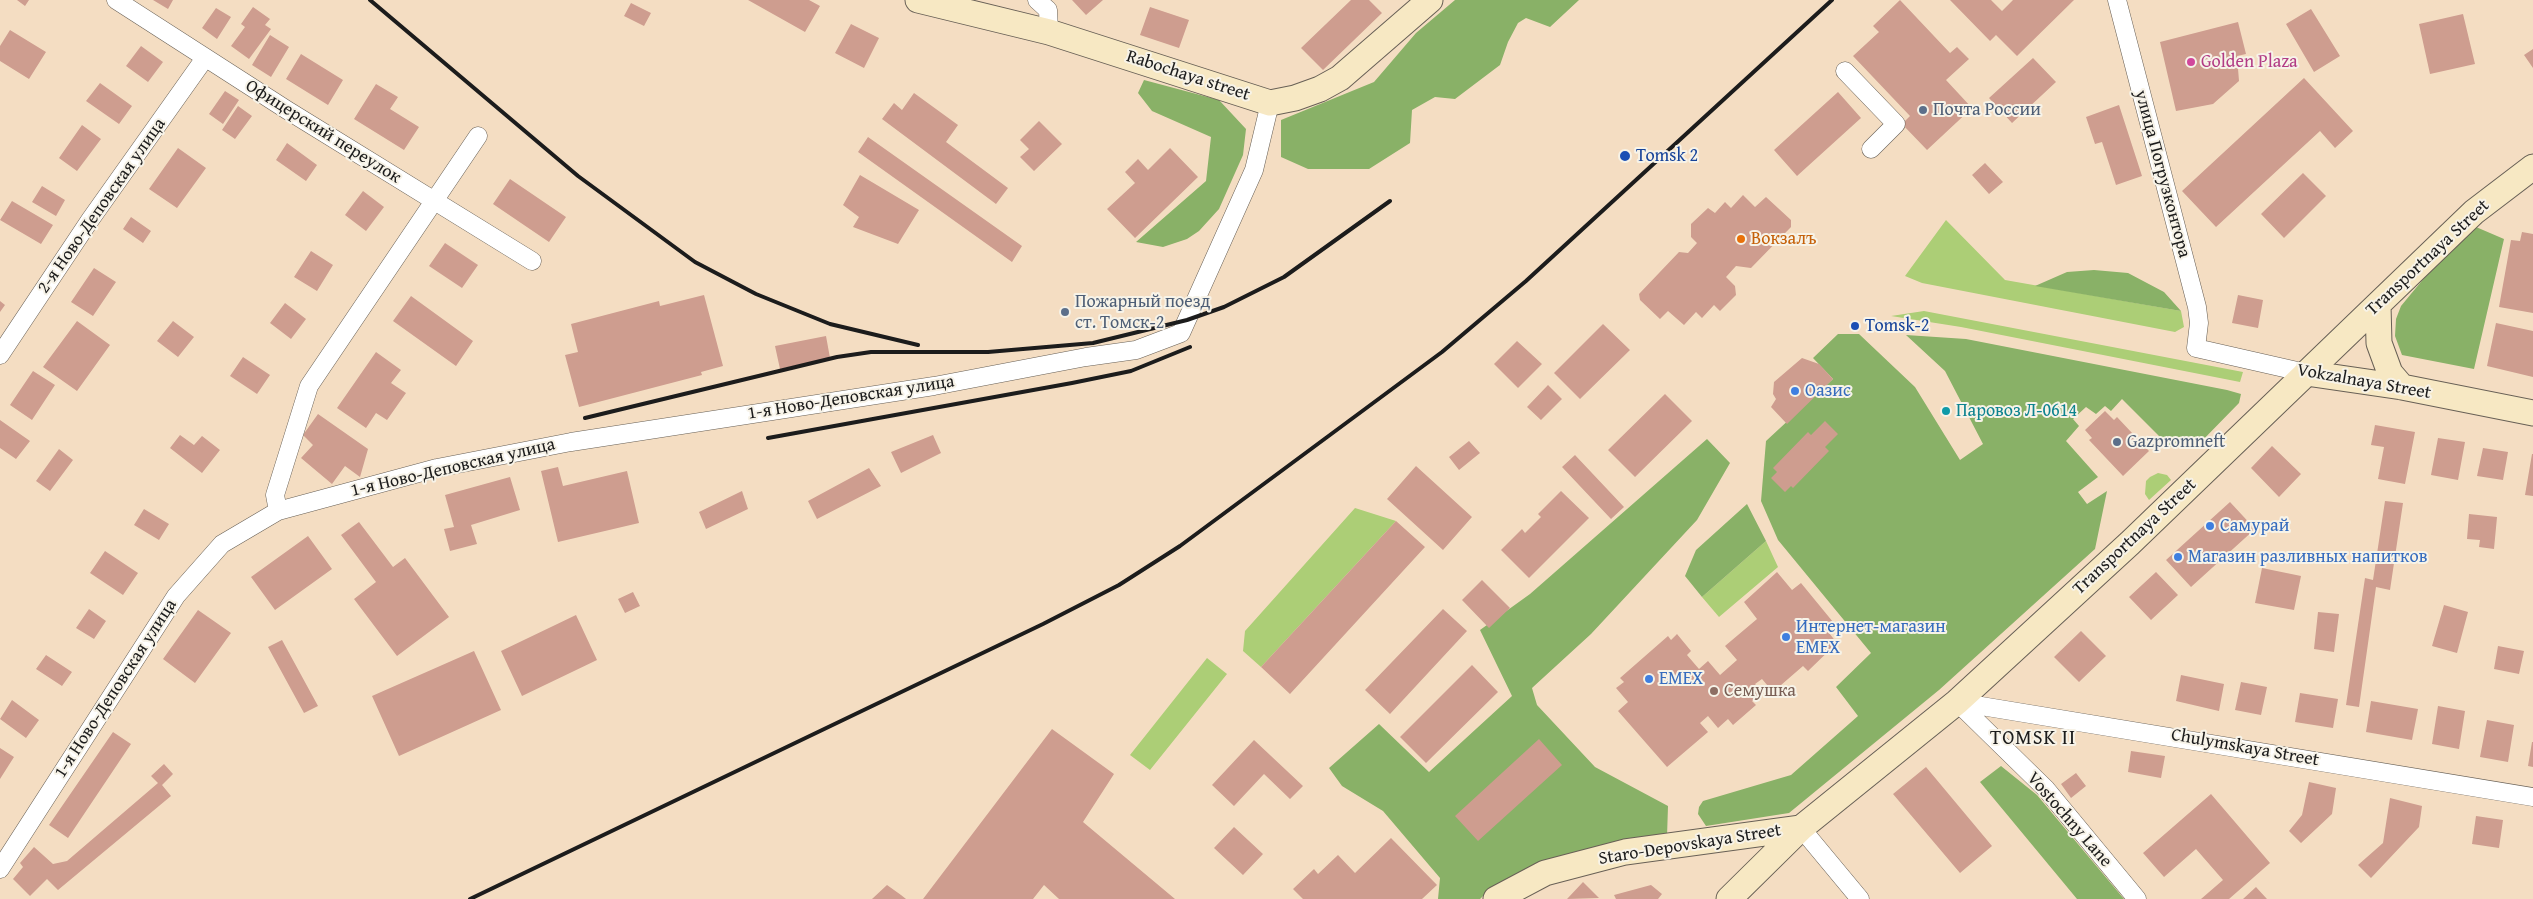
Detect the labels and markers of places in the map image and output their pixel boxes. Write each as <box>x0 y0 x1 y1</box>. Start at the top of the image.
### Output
place label: Golden Plaza <box>2201 51 2298 73</box>
marker: Golden Plaza <box>2185 56 2197 68</box>
place label: Почта России <box>1933 99 2041 121</box>
marker: Почта России <box>1917 104 1929 116</box>
place label: Tomsk 2 <box>1636 145 1698 167</box>
marker: Tomsk 2 <box>1618 149 1632 163</box>
place label: Вокзалъ <box>1751 228 1817 250</box>
marker: Вокзалъ <box>1735 233 1747 245</box>
place label: Пожарный поезд ст. Томск-2 <box>1075 291 1210 334</box>
marker: Пожарный поезд ст. Томск-2 <box>1059 306 1071 318</box>
place label: Tomsk-2 <box>1865 315 1929 337</box>
marker: Tomsk-2 <box>1849 320 1861 332</box>
place label: Оазис <box>1805 380 1851 402</box>
marker: Оазис <box>1789 385 1801 397</box>
place label: Паровоз Л-0614 <box>1956 400 2077 422</box>
marker: Паровоз Л-0614 <box>1940 405 1952 417</box>
place label: Gazpromneft <box>2127 431 2225 453</box>
marker: Gazpromneft <box>2111 436 2123 448</box>
place label: Самурай <box>2220 515 2289 537</box>
marker: Самурай <box>2204 520 2216 532</box>
place label: Магазин разливных напитков <box>2188 546 2427 568</box>
marker: Магазин разливных напитков <box>2172 551 2184 563</box>
place label: Интернет-магазин EMEX <box>1796 616 1946 659</box>
marker: Интернет-магазин EMEX <box>1780 631 1792 643</box>
place label: EMEX <box>1659 668 1703 690</box>
marker: EMEX <box>1643 673 1655 685</box>
place label: Семушка <box>1724 680 1796 702</box>
marker: Семушка <box>1708 685 1720 697</box>

